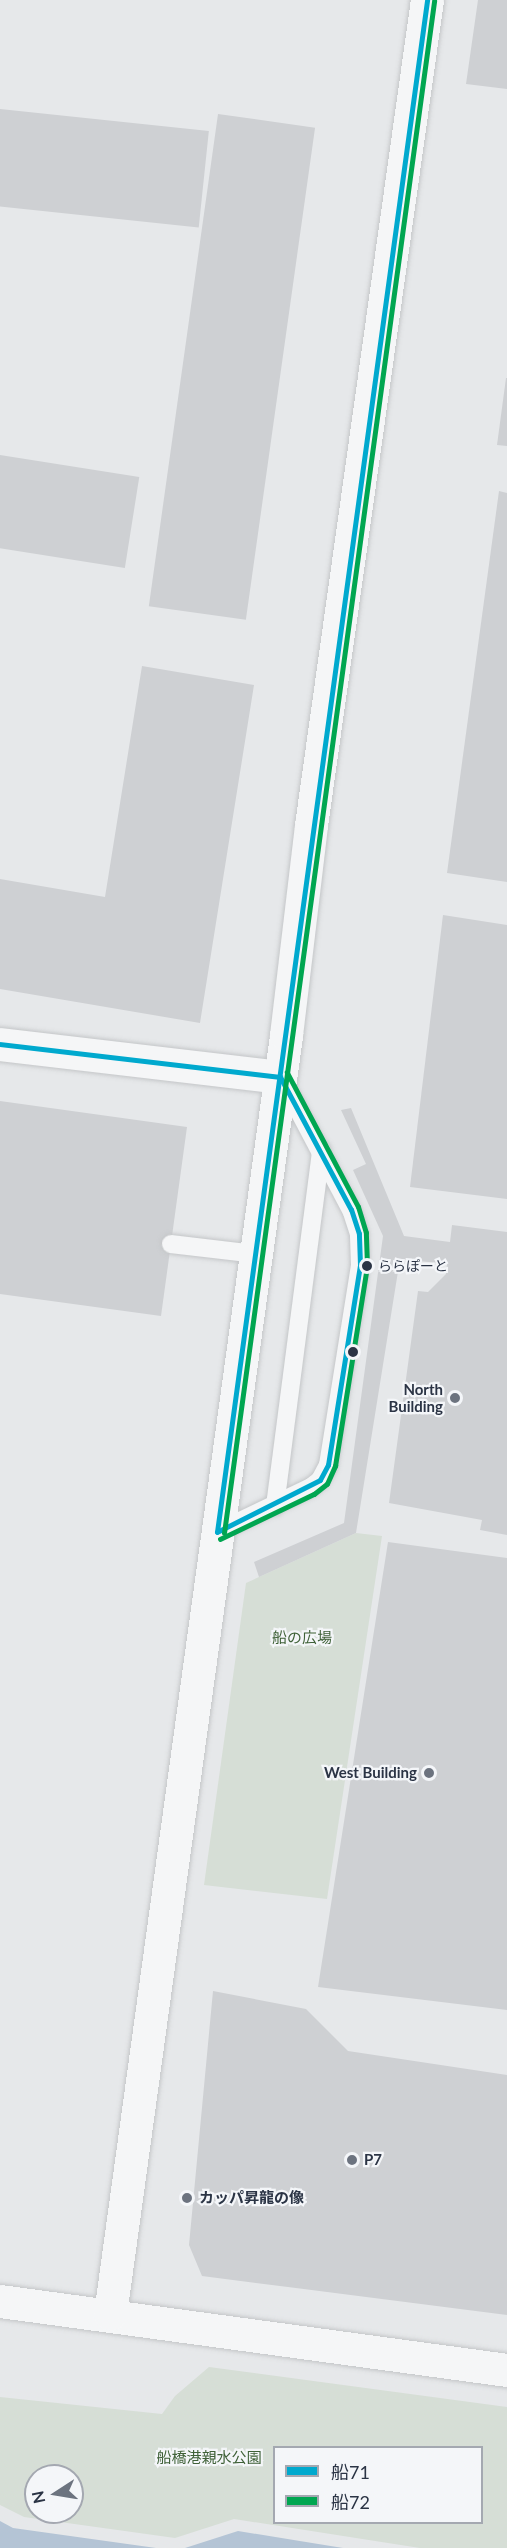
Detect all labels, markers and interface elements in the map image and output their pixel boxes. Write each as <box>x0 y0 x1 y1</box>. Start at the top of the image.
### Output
place label: ららぽーと <box>378 1258 448 1274</box>
marker: ららぽーと <box>361 1260 373 1272</box>
unlabelled marker <box>347 1346 359 1358</box>
place label: North Building <box>389 1380 443 1415</box>
marker: North Building <box>448 1391 462 1405</box>
park label: 船の広場 <box>272 1629 332 1647</box>
place label: West Building <box>324 1764 417 1782</box>
marker: West Building <box>422 1766 436 1780</box>
place label: P7 <box>364 2151 382 2169</box>
marker: P7 <box>345 2153 359 2167</box>
place label: カッパ昇龍の像 <box>199 2189 304 2207</box>
marker: カッパ昇龍の像 <box>180 2191 194 2205</box>
legend <box>273 2446 483 2524</box>
park label: 船橋港親水公園 <box>157 2449 261 2467</box>
text: 船71 <box>331 2461 370 2483</box>
north arrow <box>24 2464 84 2524</box>
text: N <box>27 2489 48 2505</box>
text: 船72 <box>331 2491 370 2513</box>

